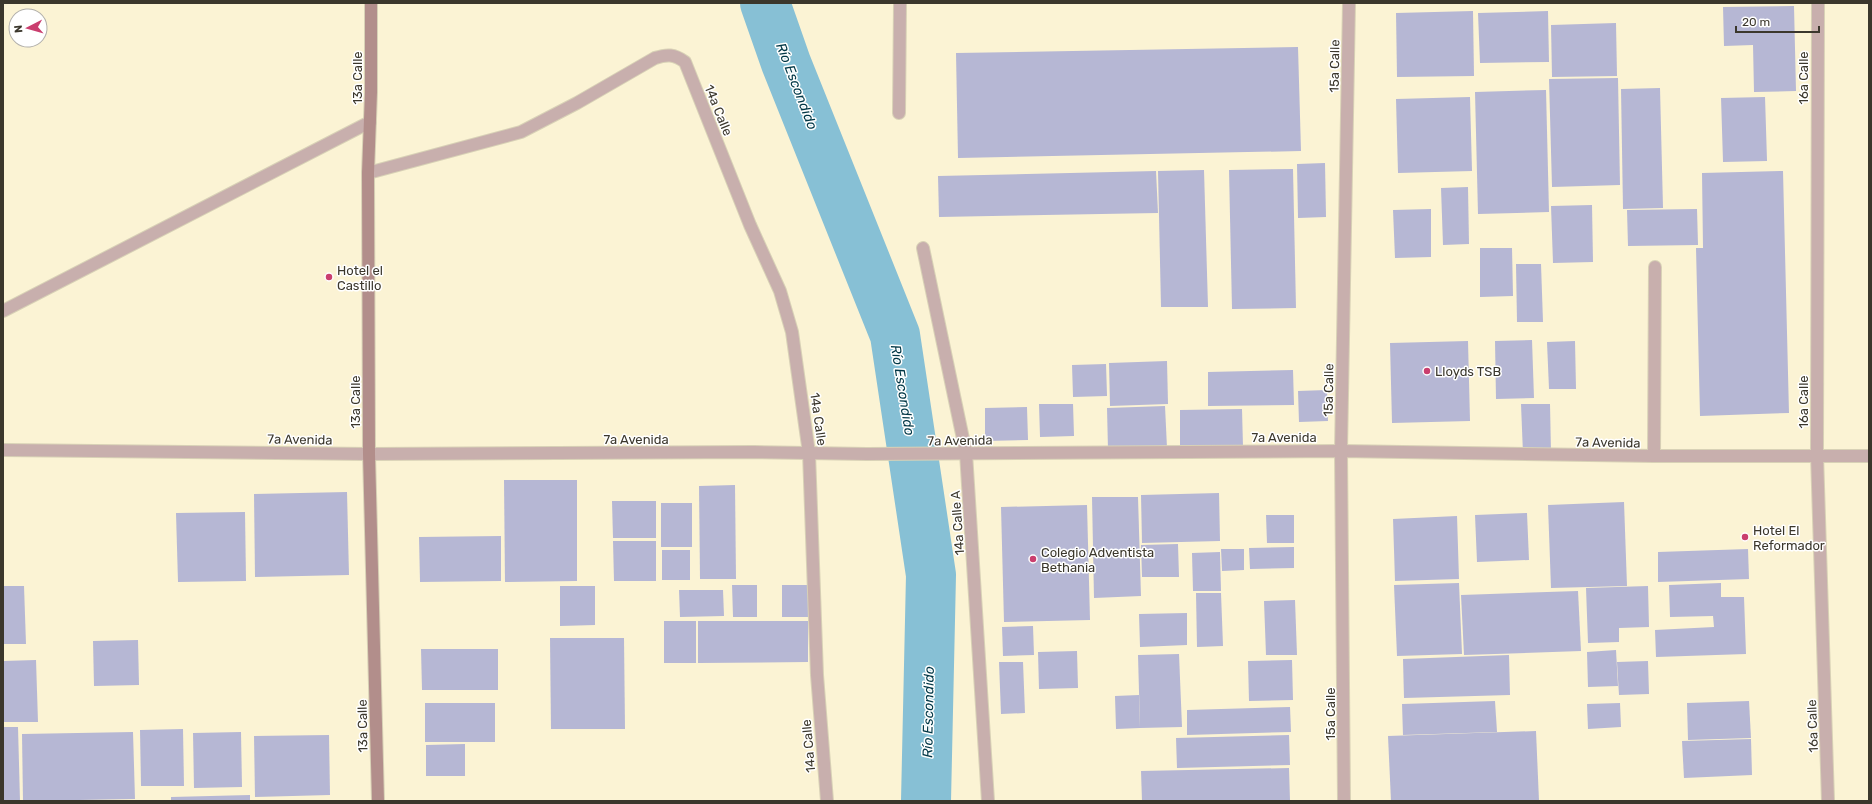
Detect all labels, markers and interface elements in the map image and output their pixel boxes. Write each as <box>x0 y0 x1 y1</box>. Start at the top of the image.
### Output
north arrow <box>8 8 48 48</box>
scale bar <box>1736 8 1819 34</box>
text: 20 m <box>1742 15 1770 29</box>
text: N <box>12 24 25 34</box>
street label: 15a Calle <box>1327 39 1342 93</box>
water label: Río Escondido <box>772 40 821 132</box>
street label: 13a Calle <box>350 51 365 105</box>
street label: 16a Calle <box>1796 51 1811 105</box>
street label: 14a Calle <box>702 83 735 138</box>
place label: Hotel el Castillo <box>337 263 383 293</box>
marker: Hotel el Castillo <box>324 272 334 282</box>
water label: Río Escondido <box>887 343 918 437</box>
street label: 15a Calle <box>1321 363 1336 417</box>
place label: Lloyds TSB <box>1435 364 1501 379</box>
marker: Lloyds TSB <box>1422 366 1432 376</box>
street label: 13a Calle <box>348 375 363 429</box>
street label: 16a Calle <box>1796 375 1811 429</box>
street label: 14a Calle <box>807 392 830 447</box>
street label: 7a Avenida <box>1251 430 1317 445</box>
street label: 7a Avenida <box>267 431 333 448</box>
street label: 7a Avenida <box>603 432 669 447</box>
street label: 7a Avenida <box>927 432 993 449</box>
street label: 7a Avenida <box>1575 434 1641 451</box>
street label: 14a Calle A <box>948 490 967 556</box>
place label: Hotel El Reformador <box>1753 523 1825 553</box>
marker: Hotel El Reformador <box>1740 532 1750 542</box>
place label: Colegio Adventista Bethania <box>1041 545 1154 575</box>
marker: Colegio Adventista Bethania <box>1028 554 1038 564</box>
water label: Río Escondido <box>919 666 938 758</box>
street label: 15a Calle <box>1323 687 1338 741</box>
street label: 13a Calle <box>355 699 370 753</box>
street label: 16a Calle <box>1804 699 1821 753</box>
street label: 14a Calle <box>799 719 818 773</box>

